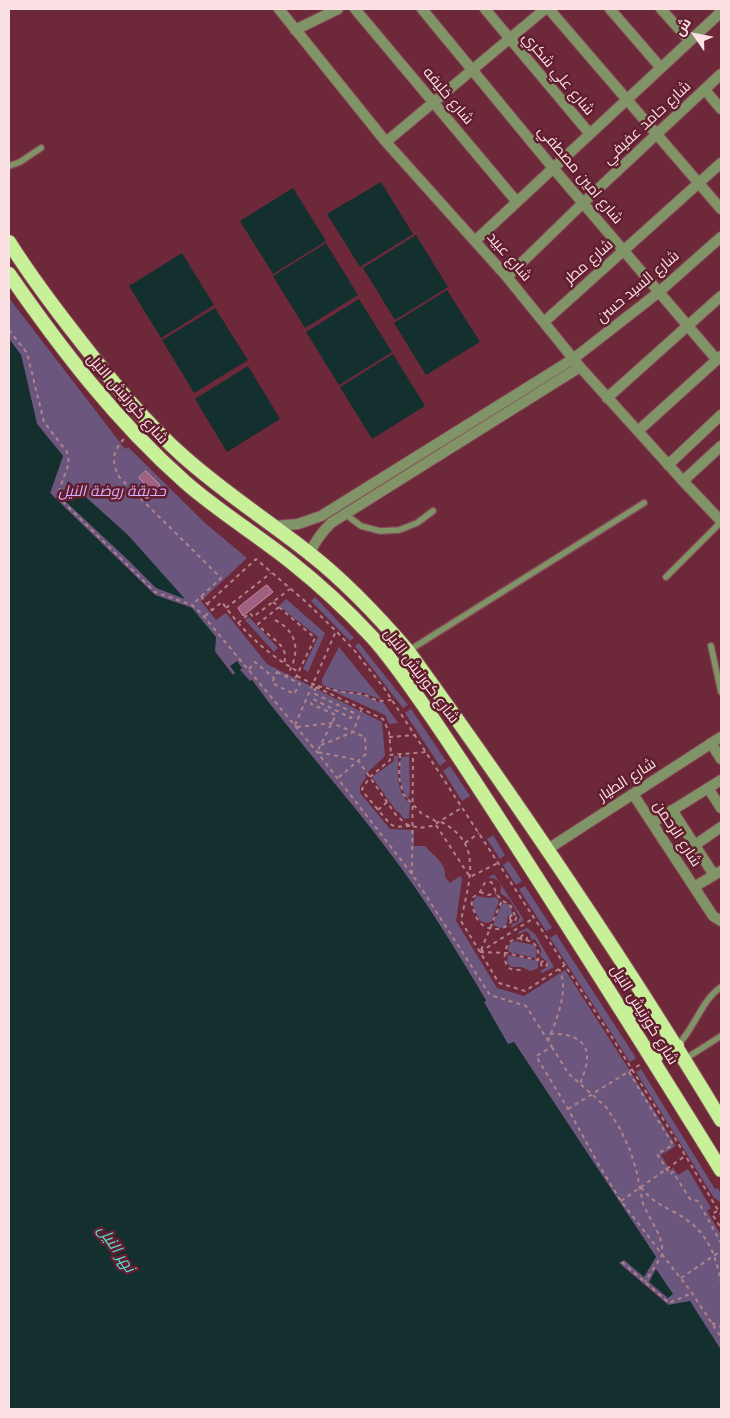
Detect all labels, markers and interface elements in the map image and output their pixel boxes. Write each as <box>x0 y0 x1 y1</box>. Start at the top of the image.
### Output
north arrow <box>670 10 720 60</box>
text: ش <box>670 14 695 39</box>
street label: شارع علي شكري <box>518 29 598 119</box>
street label: شارع خليفه <box>419 64 477 128</box>
street label: شارع حامد عفيفي <box>599 78 695 168</box>
street label: شارع امين مصطفي <box>534 122 626 228</box>
street label: شارع عبيد <box>483 229 535 285</box>
street label: شارع مطر <box>561 236 617 288</box>
street label: شارع السيد حسن <box>593 247 683 327</box>
street label: شارع كورنيش النيل <box>83 350 171 448</box>
park label: حديقة روضة النيل <box>58 483 166 501</box>
street label: شارع كورنيش النيل <box>379 625 463 727</box>
street label: شارع الطيار <box>595 755 659 805</box>
street label: شارع الرحمن <box>649 798 705 870</box>
street label: شارع كورنيش النيل <box>606 962 682 1068</box>
water label: نهر النيل <box>93 1222 139 1276</box>

